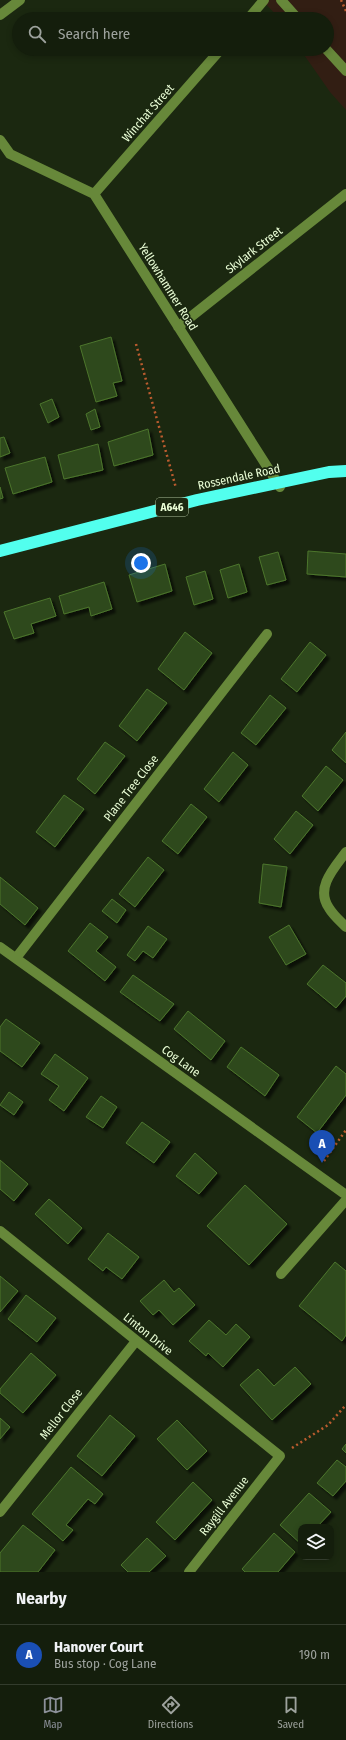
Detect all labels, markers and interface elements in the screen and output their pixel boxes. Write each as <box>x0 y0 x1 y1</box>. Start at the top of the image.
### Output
search box <box>12 12 334 56</box>
icon: search <box>26 23 48 45</box>
text: Search here <box>58 25 130 43</box>
street label: Winchat Street <box>119 81 177 145</box>
street label: Skylark Street <box>223 224 285 276</box>
street label: Yellowhammer Road <box>136 241 200 333</box>
street label: Rossendale Road <box>196 461 282 493</box>
road number: A646 <box>156 498 188 516</box>
your location <box>131 553 151 573</box>
street label: Plane Tree Close <box>101 752 161 824</box>
street label: Cog Lane <box>159 1042 203 1080</box>
pin: A <box>309 1130 335 1163</box>
street label: Linton Drive <box>121 1310 175 1358</box>
street label: Mellor Close <box>37 1386 85 1442</box>
street label: Raygill Avenue <box>197 1474 252 1538</box>
map controls <box>298 1524 334 1560</box>
button: layers <box>298 1524 334 1560</box>
text: Nearby <box>16 1588 67 1609</box>
text: Hanover Court <box>54 1638 144 1656</box>
text: A <box>25 1647 33 1662</box>
text: 190 m <box>299 1647 330 1662</box>
text: Bus stop · Cog Lane <box>54 1656 156 1671</box>
tab: Map <box>42 1694 64 1731</box>
tab: Directions <box>148 1694 193 1731</box>
tab: Saved <box>277 1694 304 1731</box>

